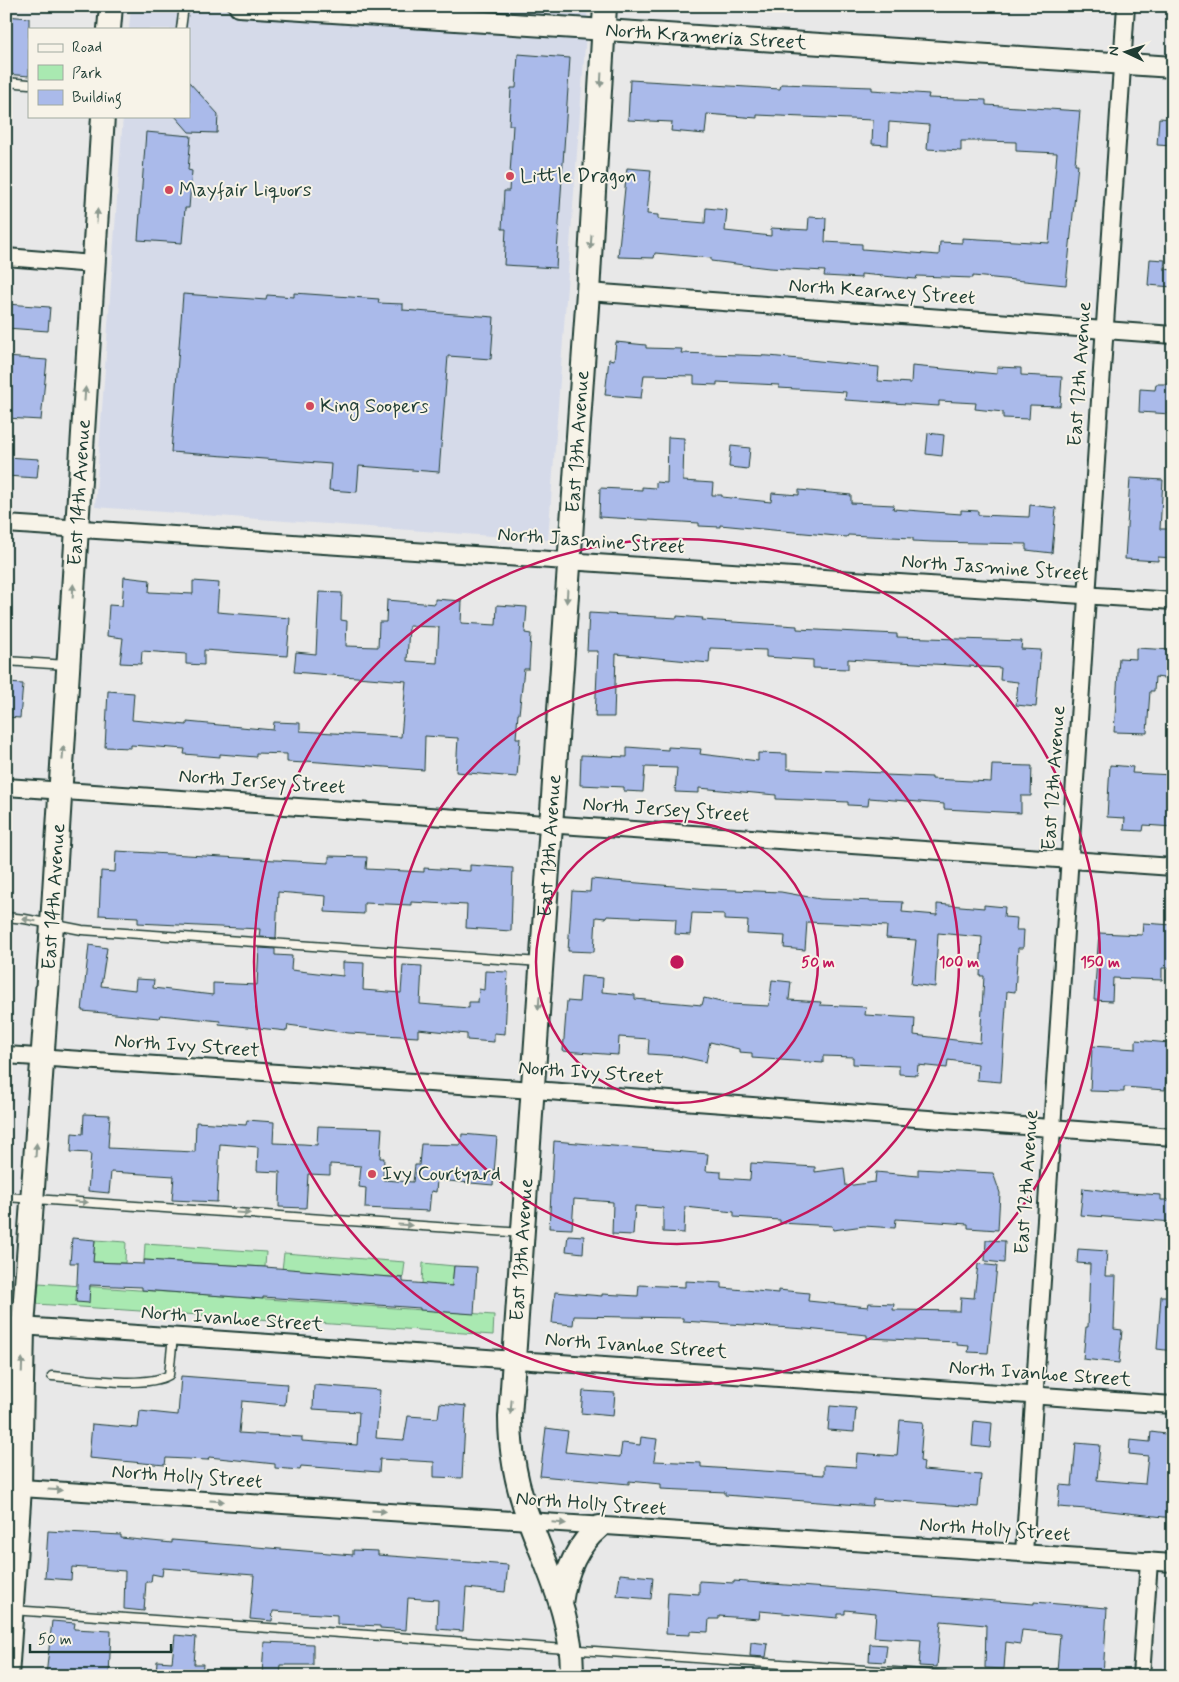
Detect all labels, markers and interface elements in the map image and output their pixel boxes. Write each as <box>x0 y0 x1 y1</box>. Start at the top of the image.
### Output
street label: North Krameria Street <box>605 16 808 57</box>
legend <box>28 28 190 118</box>
north arrow <box>1102 28 1152 78</box>
text: Road <box>72 38 102 58</box>
text: N <box>1105 46 1123 56</box>
text: Park <box>72 64 102 84</box>
one-way arrow <box>597 72 605 88</box>
text: Building <box>72 88 122 109</box>
place label: Little Dragon <box>520 163 637 190</box>
marker: Little Dragon <box>504 170 516 182</box>
place label: Mayfair Liquors <box>179 177 312 204</box>
marker: Mayfair Liquors <box>163 184 175 196</box>
one-way arrow <box>93 207 101 223</box>
one-way arrow <box>587 234 595 250</box>
street label: North Kearney Street <box>788 272 976 312</box>
street label: East 12th Avenue <box>1061 301 1099 447</box>
street label: East 13th Avenue <box>559 369 596 514</box>
one-way arrow <box>81 386 89 402</box>
place label: King Soopers <box>320 393 429 421</box>
marker: King Soopers <box>304 400 316 412</box>
street label: East 14th Avenue <box>61 418 97 566</box>
street label: North Jasmine Street <box>496 521 686 561</box>
street label: North Jasmine Street <box>900 548 1090 588</box>
one-way arrow <box>69 583 77 599</box>
one-way arrow <box>563 588 571 604</box>
street label: East 12th Avenue <box>1035 705 1073 851</box>
one-way arrow <box>60 745 68 761</box>
street label: North Jersey Street <box>178 763 346 801</box>
street label: East 13th Avenue <box>531 773 568 918</box>
street label: North Jersey Street <box>582 791 750 829</box>
street label: East 14th Avenue <box>35 822 72 971</box>
one-way arrow <box>21 915 37 923</box>
centre of rings <box>668 953 686 971</box>
text: 50 m <box>801 953 835 973</box>
text: 100 m <box>939 953 979 973</box>
text: 150 m <box>1080 953 1120 973</box>
one-way arrow <box>535 995 543 1011</box>
street label: North Ivy Street <box>113 1027 261 1065</box>
street label: North Ivy Street <box>517 1054 665 1092</box>
street label: East 12th Avenue <box>1008 1109 1046 1255</box>
one-way arrow <box>32 1142 40 1158</box>
place label: Ivy Courtyard <box>382 1161 501 1188</box>
marker: Ivy Courtyard <box>366 1168 378 1180</box>
street label: East 13th Avenue <box>503 1177 540 1322</box>
one-way arrow <box>73 1198 89 1206</box>
one-way arrow <box>235 1210 251 1218</box>
one-way arrow <box>397 1221 413 1229</box>
street label: North Ivanhoe Street <box>140 1299 324 1339</box>
street label: North Ivanhoe Street <box>544 1326 728 1366</box>
street label: North Ivanhoe Street <box>948 1354 1132 1394</box>
one-way arrow <box>18 1357 26 1373</box>
one-way arrow <box>506 1399 514 1415</box>
street label: North Holly Street <box>111 1458 263 1496</box>
street label: North Holly Street <box>515 1485 667 1523</box>
one-way arrow <box>47 1487 63 1495</box>
one-way arrow <box>209 1497 225 1505</box>
one-way arrow <box>371 1508 387 1516</box>
street label: North Holly Street <box>919 1511 1071 1549</box>
one-way arrow <box>551 1520 567 1528</box>
scale bar <box>30 1622 171 1654</box>
text: 50 m <box>38 1630 72 1650</box>

